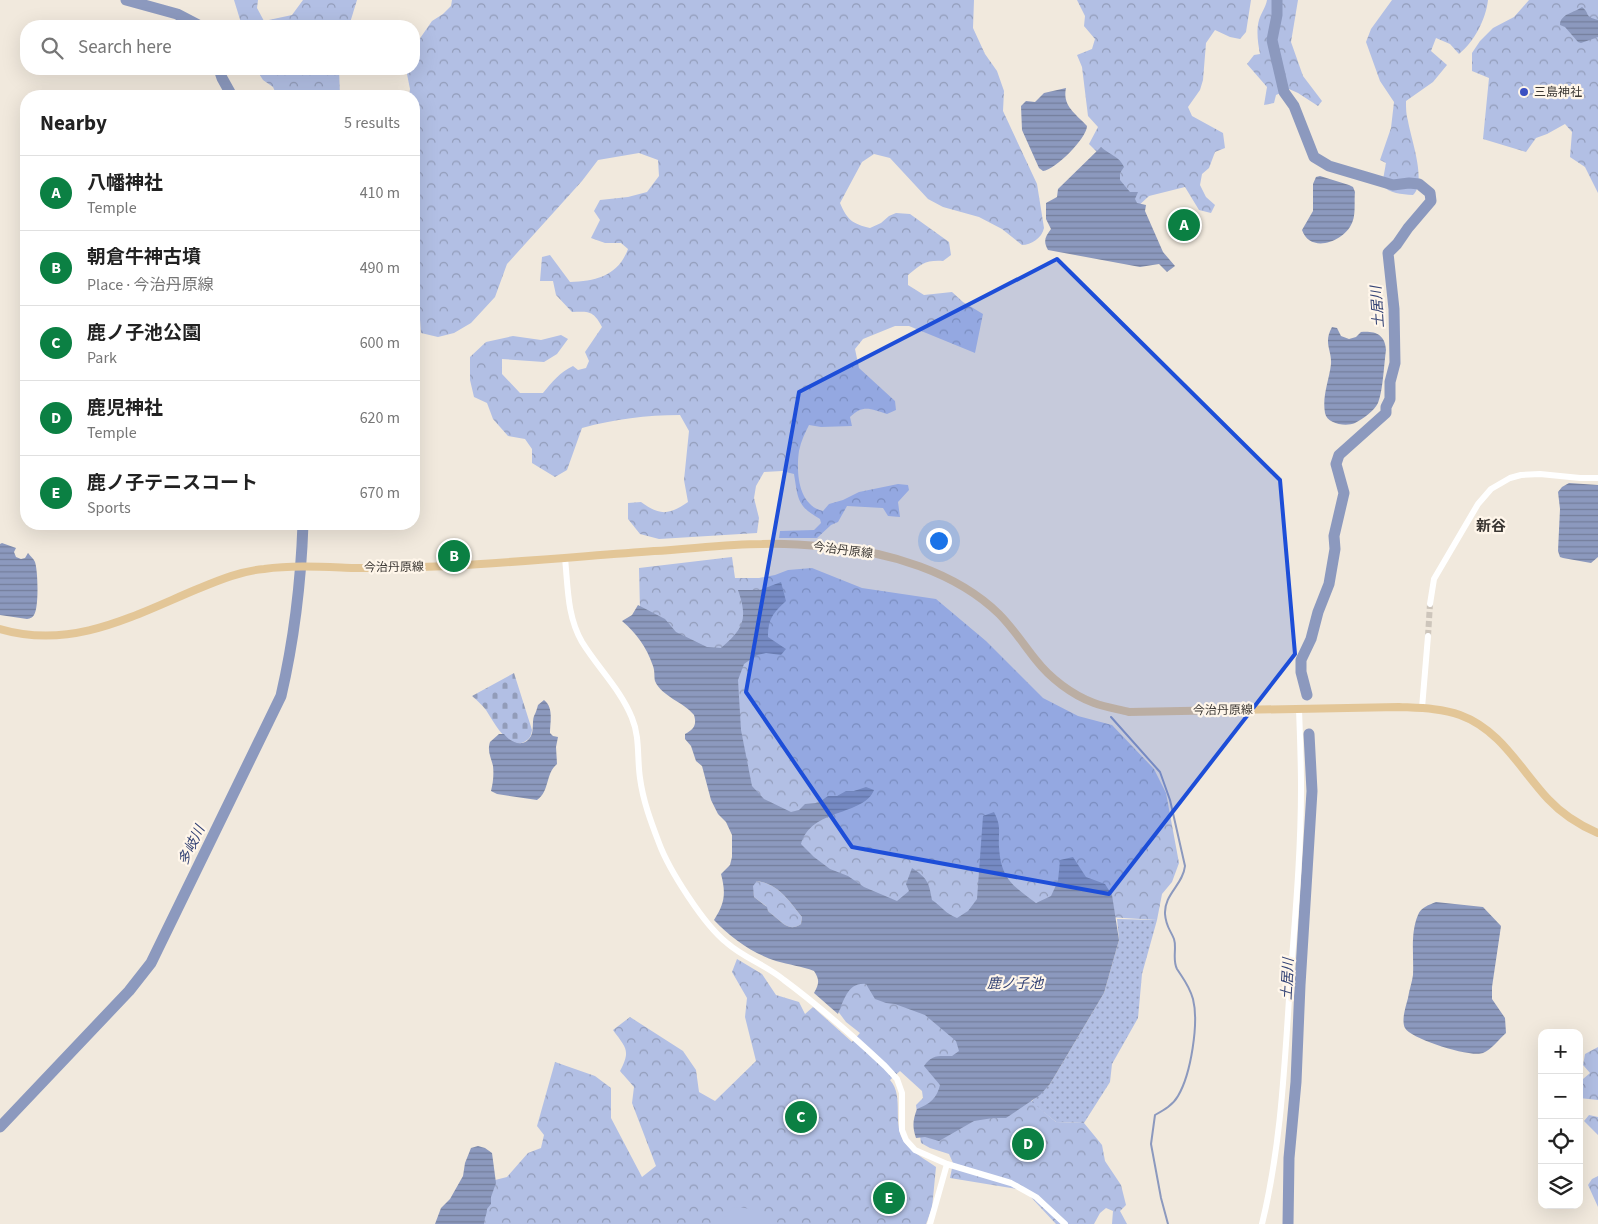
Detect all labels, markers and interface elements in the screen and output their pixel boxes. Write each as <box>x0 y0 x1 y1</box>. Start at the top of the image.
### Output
search box <box>20 20 420 75</box>
icon: search <box>38 34 66 62</box>
text: Search here <box>78 34 172 61</box>
place label: 三島神社 <box>1534 84 1582 101</box>
marker: 三島神社 <box>1518 86 1530 98</box>
text: Nearby <box>40 108 107 138</box>
text: 5 results <box>344 112 400 134</box>
text: 八幡神社 <box>87 170 163 197</box>
text: A <box>51 182 61 204</box>
text: 410 m <box>360 182 400 204</box>
text: Temple <box>87 197 137 219</box>
pin: A <box>1168 206 1200 244</box>
text: 朝倉牛神古墳 <box>87 244 201 271</box>
text: B <box>51 257 61 279</box>
text: 490 m <box>360 257 400 279</box>
text: Place · 今治丹原線 <box>87 274 213 296</box>
water label: 土居川 <box>1366 283 1389 329</box>
text: 鹿ノ子池公園 <box>87 320 201 347</box>
text: C <box>51 332 61 354</box>
text: 600 m <box>360 332 400 354</box>
text: Park <box>87 347 117 369</box>
text: 鹿児神社 <box>87 395 163 422</box>
text: D <box>51 407 61 429</box>
text: 620 m <box>360 407 400 429</box>
text: Temple <box>87 422 137 444</box>
text: 鹿ノ子テニスコート <box>87 470 258 497</box>
text: E <box>52 482 60 504</box>
text: 670 m <box>360 482 400 504</box>
text: Sports <box>87 497 131 519</box>
district label: 新谷 <box>1476 516 1506 537</box>
your location <box>926 528 952 554</box>
pin: B <box>438 537 470 575</box>
street label: 今治丹原線 <box>812 538 874 563</box>
street label: 今治丹原線 <box>364 558 424 577</box>
street label: 今治丹原線 <box>1193 701 1253 720</box>
water label: 多岐川 <box>174 820 211 869</box>
water label: 土居川 <box>1277 956 1299 1001</box>
water label: 鹿ノ子池 <box>987 974 1045 994</box>
map controls <box>1538 1029 1583 1209</box>
button: + <box>1538 1029 1583 1074</box>
button: − <box>1538 1074 1583 1119</box>
pin: C <box>785 1098 817 1136</box>
button: locate <box>1538 1119 1583 1164</box>
pin: D <box>1012 1125 1044 1163</box>
button: layers <box>1538 1164 1583 1209</box>
pin: E <box>873 1179 905 1217</box>

